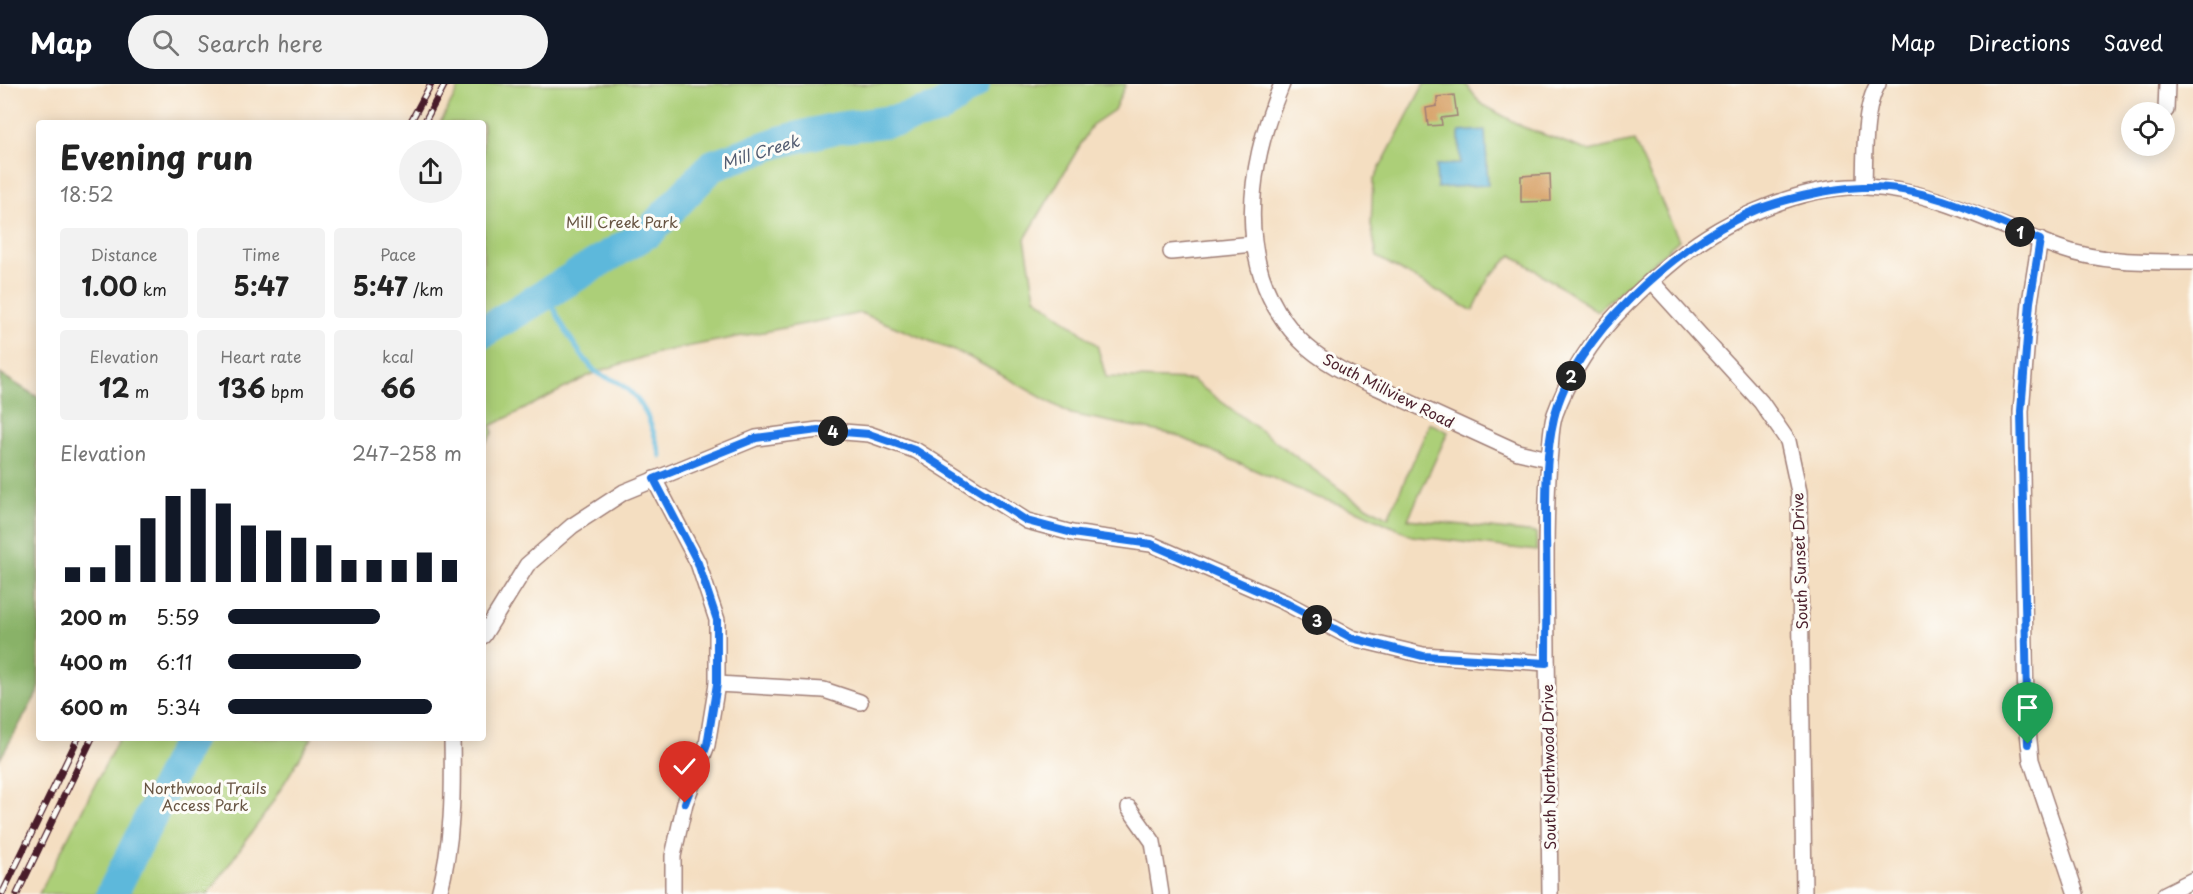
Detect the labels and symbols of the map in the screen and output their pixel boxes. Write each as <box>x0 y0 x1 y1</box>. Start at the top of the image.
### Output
water label: Mill Creek <box>718 127 803 174</box>
park label: Mill Creek Park <box>566 210 678 233</box>
pin: 1 <box>2005 217 2035 247</box>
street label: South Millview Road <box>1319 347 1459 433</box>
pin: 2 <box>1556 361 1586 391</box>
pin: 4 <box>818 416 848 446</box>
street label: South Sunset Drive <box>1785 492 1813 630</box>
pin: 3 <box>1302 605 1332 635</box>
pin <box>2002 682 2053 744</box>
street label: South Northwood Drive <box>1535 684 1561 850</box>
pin <box>659 741 710 803</box>
park label: Northwood Trails Access Park <box>143 776 267 816</box>

